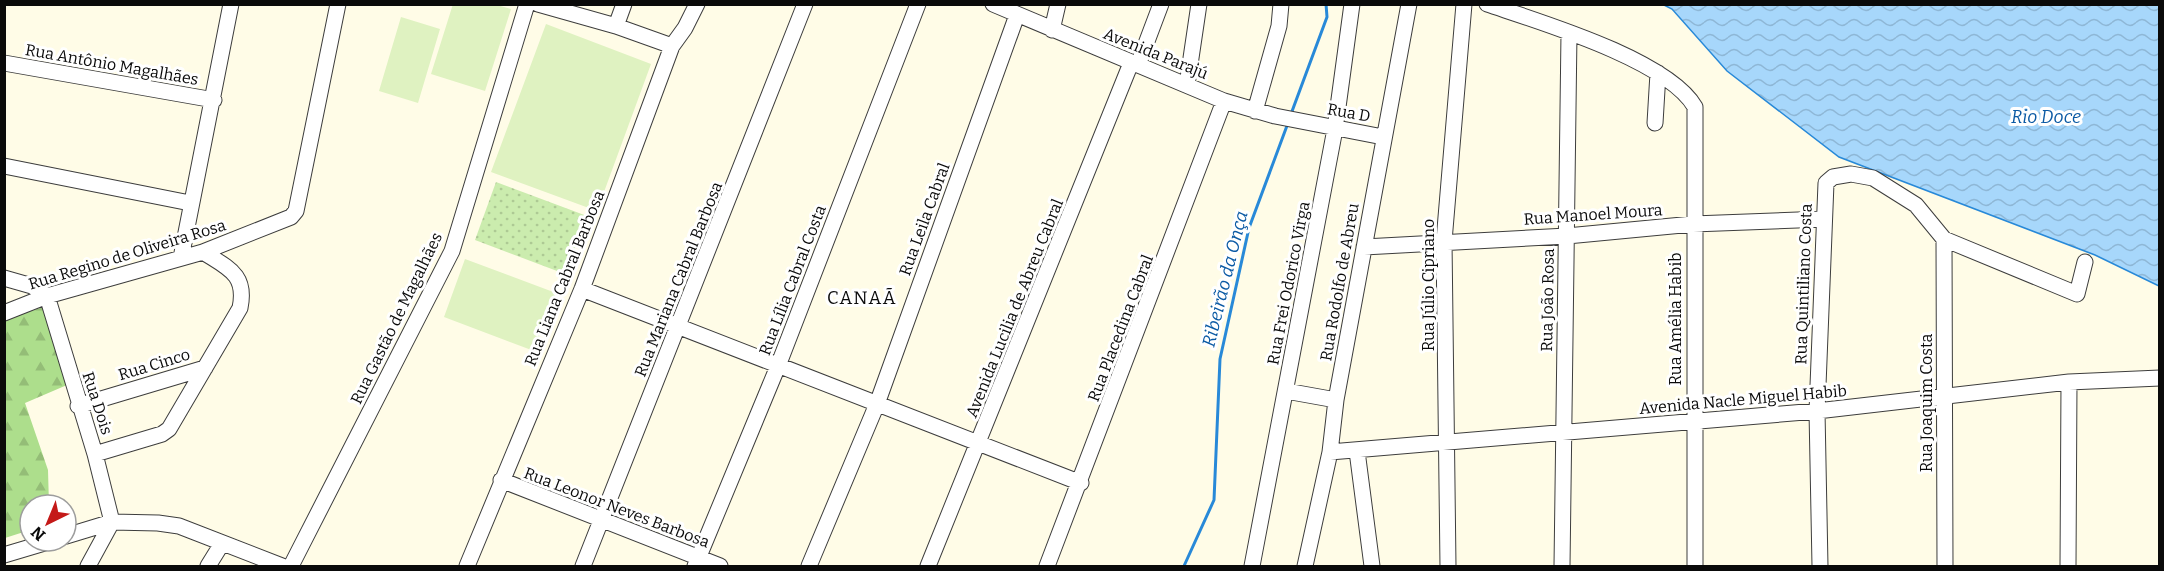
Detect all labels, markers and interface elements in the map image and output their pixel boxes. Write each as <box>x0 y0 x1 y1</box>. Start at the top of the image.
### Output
street label: Avenida Parajú <box>1101 24 1211 83</box>
street label: Rua Antônio Magalhães <box>24 40 200 89</box>
street label: Rua D <box>1326 99 1372 126</box>
water label: Rio Doce <box>2011 106 2081 128</box>
street label: Rua Leila Cabral <box>895 160 954 278</box>
street label: Rua Mariana Cabral Barbosa <box>631 179 726 379</box>
street label: Rua Liana Cabral Barbosa <box>521 187 608 369</box>
street label: Avenida Lucilia de Abreu Cabral <box>962 196 1067 420</box>
street label: Rua Frei Odorico Virga <box>1263 200 1314 366</box>
street label: Rua Manoel Moura <box>1523 200 1663 229</box>
street label: Rua Lília Cabral Costa <box>755 202 830 358</box>
street label: Rua Rodolfo de Abreu <box>1316 202 1363 362</box>
street label: Rua Quintiliano Costa <box>1791 203 1816 365</box>
water label: Ribeirão da Onça <box>1197 209 1253 349</box>
street label: Rua Regino de Oliveira Rosa <box>26 215 228 294</box>
street label: Rua Júlio Cipriano <box>1419 219 1438 351</box>
street label: Rua Gastão de Magalhães <box>347 229 446 407</box>
street label: Rua João Rosa <box>1537 248 1558 352</box>
street label: Rua Placedina Cabral <box>1084 252 1157 404</box>
street label: Rua Amélia Habib <box>1666 253 1685 385</box>
district label: CANAÃ <box>827 287 897 309</box>
street label: Rua Joaquim Costa <box>1917 333 1936 472</box>
street label: Rua Cinco <box>116 345 192 384</box>
street label: Rua Dois <box>78 369 117 437</box>
street label: Avenida Nacle Miguel Habib <box>1639 381 1848 418</box>
street label: Rua Leonor Neves Barbosa <box>521 463 713 552</box>
north arrow <box>18 493 78 553</box>
text: N <box>27 522 49 545</box>

